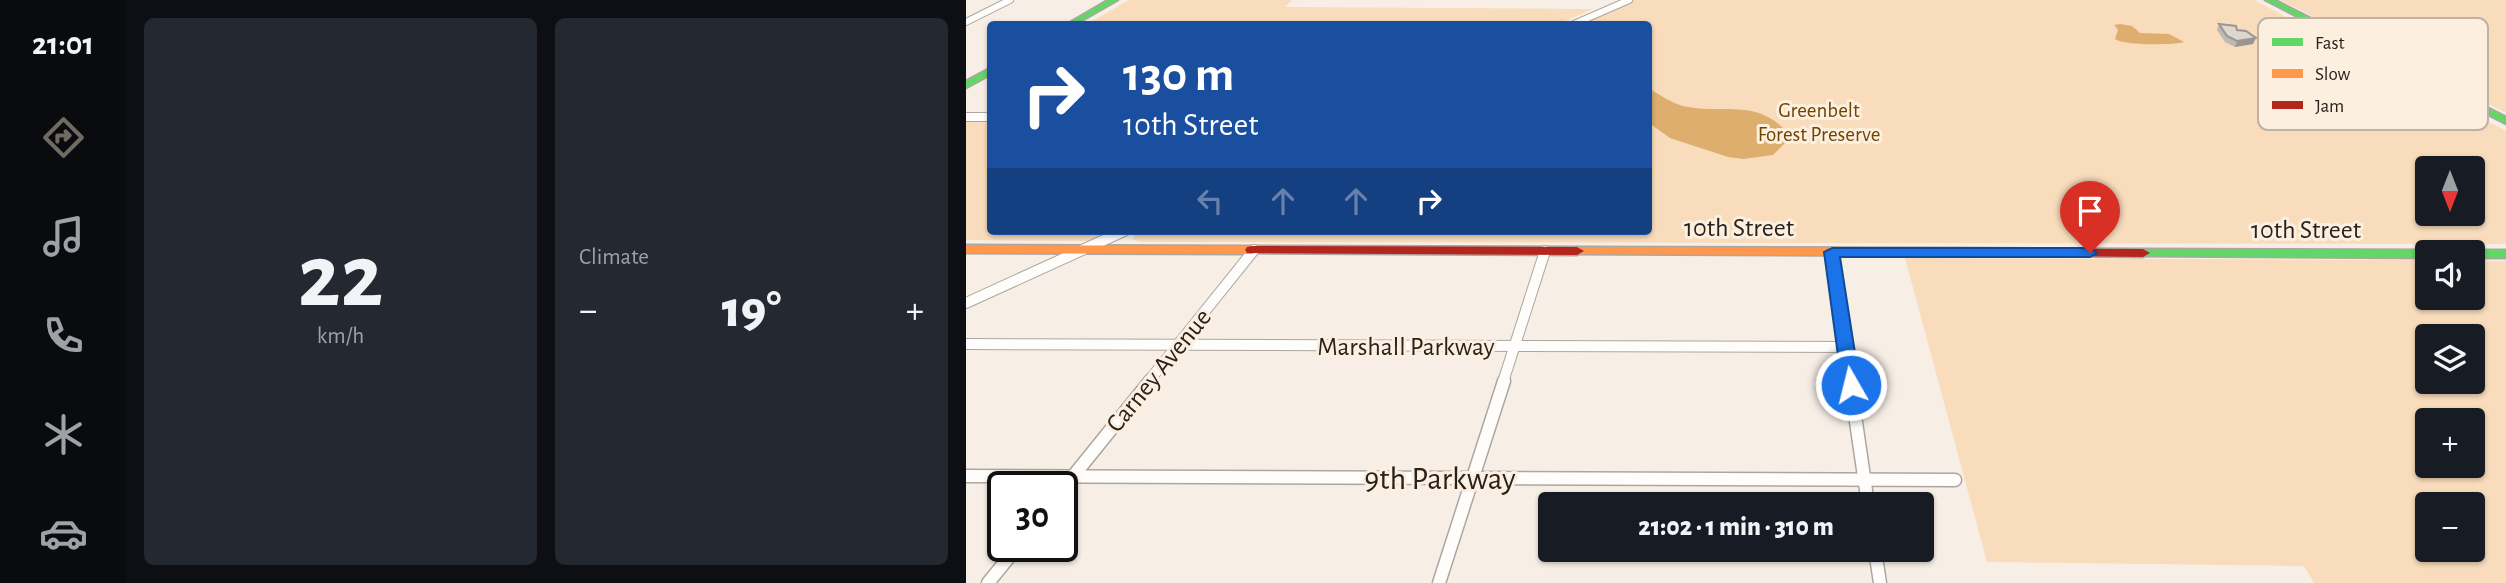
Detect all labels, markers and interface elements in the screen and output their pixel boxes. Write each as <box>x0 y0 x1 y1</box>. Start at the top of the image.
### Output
legend <box>2258 18 2488 130</box>
text: 21:01 <box>32 28 94 60</box>
text: Fast <box>2315 34 2345 53</box>
icon: right <box>1008 49 1099 140</box>
text: 130 m <box>1123 51 1234 100</box>
text: Slow <box>2315 65 2351 84</box>
text: Jam <box>2315 97 2344 116</box>
park label: Greenbelt Forest Preserve <box>1758 100 1880 145</box>
text: 10th Street <box>1123 109 1258 141</box>
icon: directions <box>39 113 88 162</box>
north arrow <box>2415 156 2485 226</box>
map controls <box>2415 156 2485 562</box>
pin <box>2060 181 2120 253</box>
icon: left <box>1191 182 1229 220</box>
icon: ahead <box>1264 182 1302 220</box>
icon: ahead <box>1337 182 1375 220</box>
icon: right <box>1410 182 1448 220</box>
icon: arrive <box>2071 192 2109 230</box>
icon: music <box>39 212 88 261</box>
street label: 10th Street <box>1684 215 1794 241</box>
street label: 10th Street <box>2251 217 2361 243</box>
text: 22 <box>298 232 383 323</box>
button: sound <box>2415 240 2485 310</box>
text: Climate <box>579 246 649 269</box>
text: 19° <box>722 284 781 336</box>
text: − <box>579 292 597 330</box>
text: + <box>906 292 924 330</box>
street label: Carney Avenue <box>1101 304 1216 437</box>
icon: phone <box>39 311 88 360</box>
button: layers <box>2415 324 2485 394</box>
text: km/h <box>317 325 364 348</box>
street label: Marshall Parkway <box>1317 334 1495 360</box>
position arrow <box>1814 348 1888 422</box>
button: + <box>2415 408 2485 478</box>
icon: climate <box>39 410 88 459</box>
street label: 9th Parkway <box>1364 463 1516 495</box>
speed limit sign: 30 <box>987 471 1078 562</box>
button: − <box>2415 492 2485 562</box>
icon: car <box>39 509 88 558</box>
text: 21:02 · 1 min · 310 m <box>1638 514 1834 540</box>

